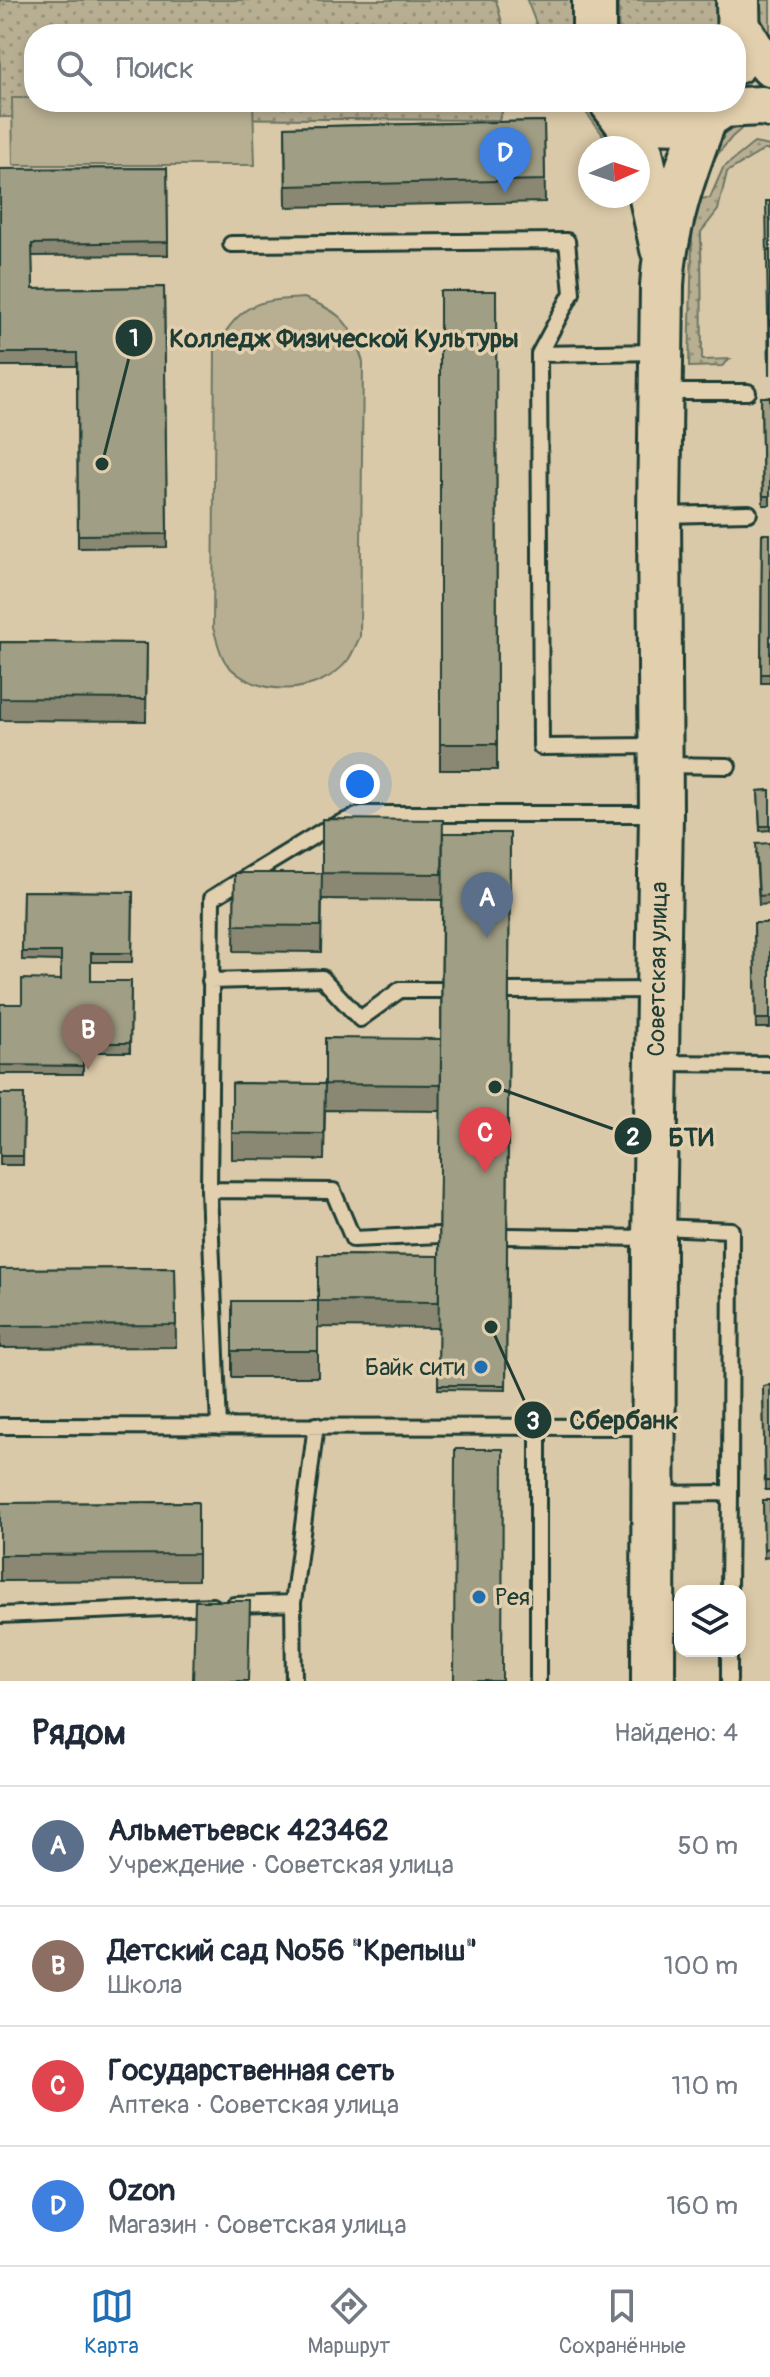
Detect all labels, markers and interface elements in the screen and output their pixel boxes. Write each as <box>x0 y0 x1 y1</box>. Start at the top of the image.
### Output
search box <box>24 24 746 112</box>
icon: search <box>52 46 96 90</box>
text: Поиск <box>116 50 194 87</box>
pin: D <box>479 127 531 193</box>
north arrow <box>578 136 650 208</box>
callout: Колледж Физической Культуры <box>114 313 535 363</box>
text: Колледж Физической Культуры <box>169 323 519 355</box>
text: 1 <box>129 324 139 353</box>
your location <box>340 764 380 804</box>
pin: A <box>461 872 513 938</box>
street label: Советская улица <box>642 881 674 1057</box>
pin: B <box>62 1004 114 1070</box>
pin: C <box>459 1107 511 1173</box>
callout: БТИ <box>613 1111 730 1161</box>
text: БТИ <box>668 1122 714 1154</box>
text: 2 <box>626 1123 640 1152</box>
place label: Байк сити <box>365 1353 465 1382</box>
marker: Байк сити <box>472 1358 490 1376</box>
callout: Сбербанк <box>513 1395 694 1445</box>
text: Сбербанк <box>569 1405 679 1437</box>
text: 3 <box>526 1407 540 1436</box>
place label: Рея <box>495 1583 530 1612</box>
map controls <box>674 1585 746 1657</box>
button: layers <box>674 1585 746 1657</box>
marker: Рея <box>470 1588 488 1606</box>
text: Рядом <box>32 1712 126 1755</box>
text: Найдено: 4 <box>614 1717 738 1749</box>
text: Альметьевск 423462 <box>108 1812 389 1849</box>
text: A <box>50 1830 66 1862</box>
text: 50 m <box>677 1830 738 1862</box>
text: Учреждение · Советская улица <box>108 1849 454 1881</box>
text: Детский сад №56 "Крепыш" <box>108 1932 477 1969</box>
text: B <box>51 1950 65 1982</box>
text: 100 m <box>664 1950 738 1982</box>
text: Школа <box>108 1969 182 2001</box>
text: Государственная сеть <box>108 2052 395 2089</box>
text: C <box>50 2070 66 2102</box>
text: 110 m <box>671 2070 738 2102</box>
text: Аптека · Советская улица <box>108 2089 399 2121</box>
text: Ozon <box>108 2172 175 2209</box>
text: D <box>50 2190 66 2222</box>
text: 160 m <box>666 2190 738 2222</box>
text: Магазин · Советская улица <box>108 2209 406 2241</box>
tab: Карта <box>84 2284 139 2360</box>
tab: Маршрут <box>307 2284 390 2360</box>
tab: Сохранённые <box>559 2284 686 2360</box>

